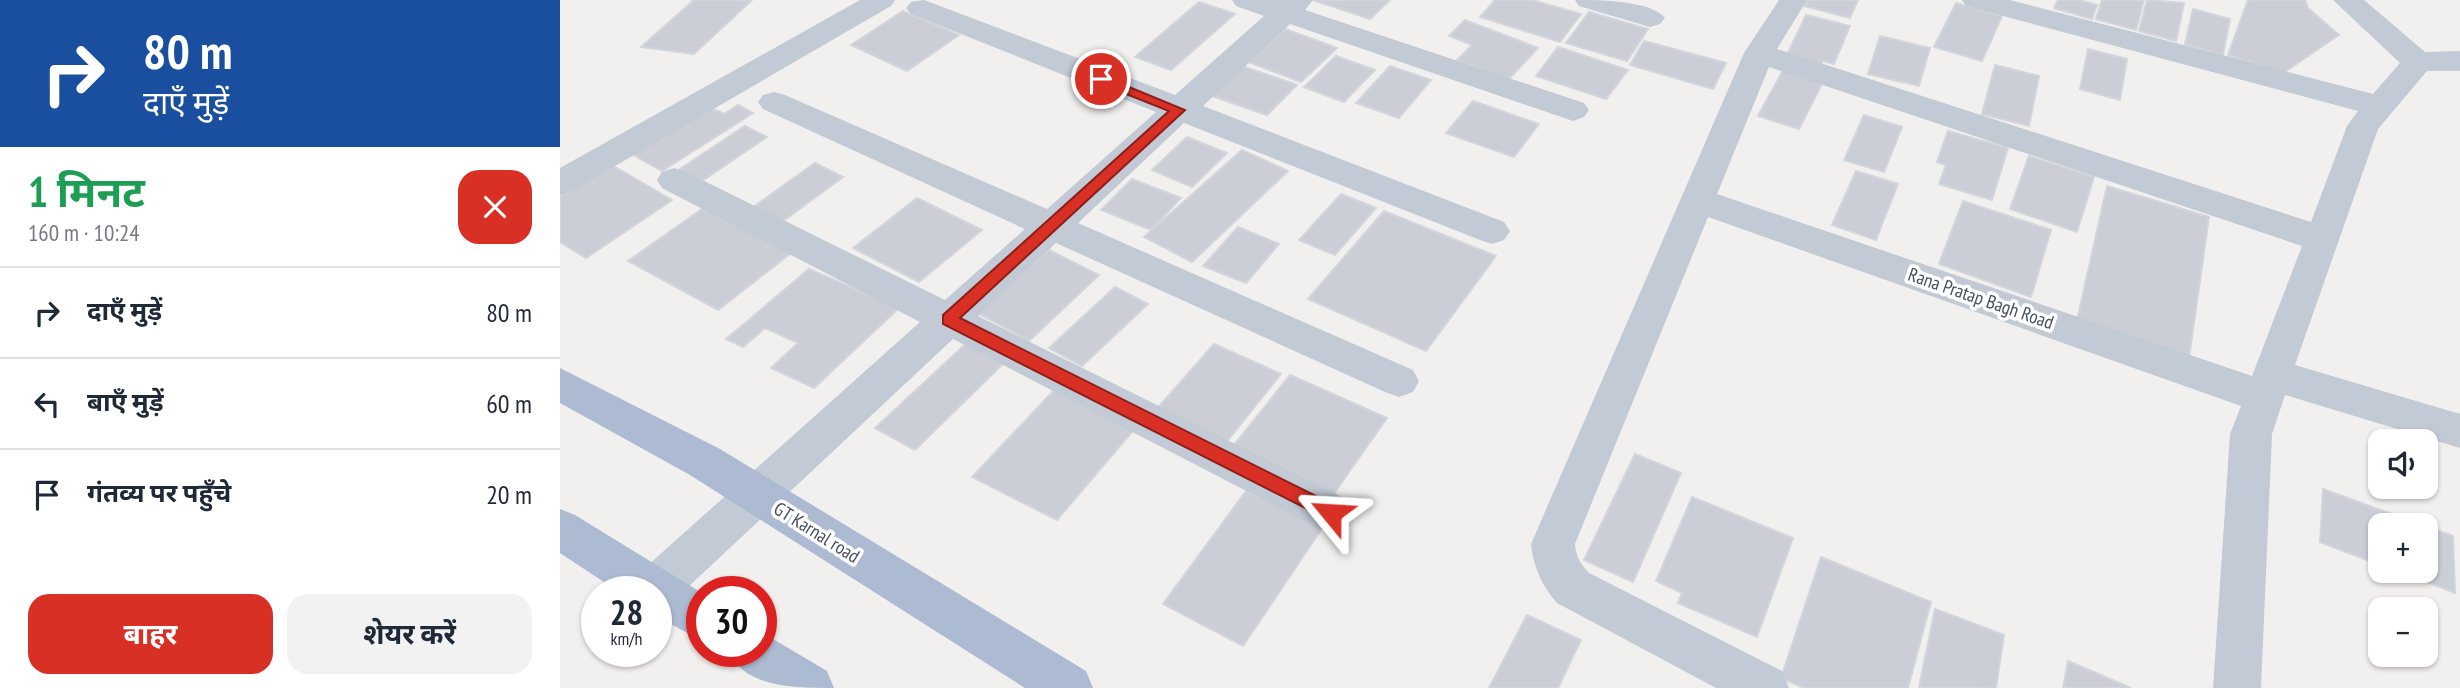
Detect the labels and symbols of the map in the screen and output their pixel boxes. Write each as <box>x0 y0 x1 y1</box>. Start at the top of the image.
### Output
pin <box>1071 49 1131 109</box>
street label: Rana Pratap Bagh Road <box>1905 262 2057 334</box>
position arrow <box>1294 476 1368 550</box>
street label: GT Karnal road <box>770 496 864 568</box>
speed limit sign: 30 <box>686 576 777 667</box>

